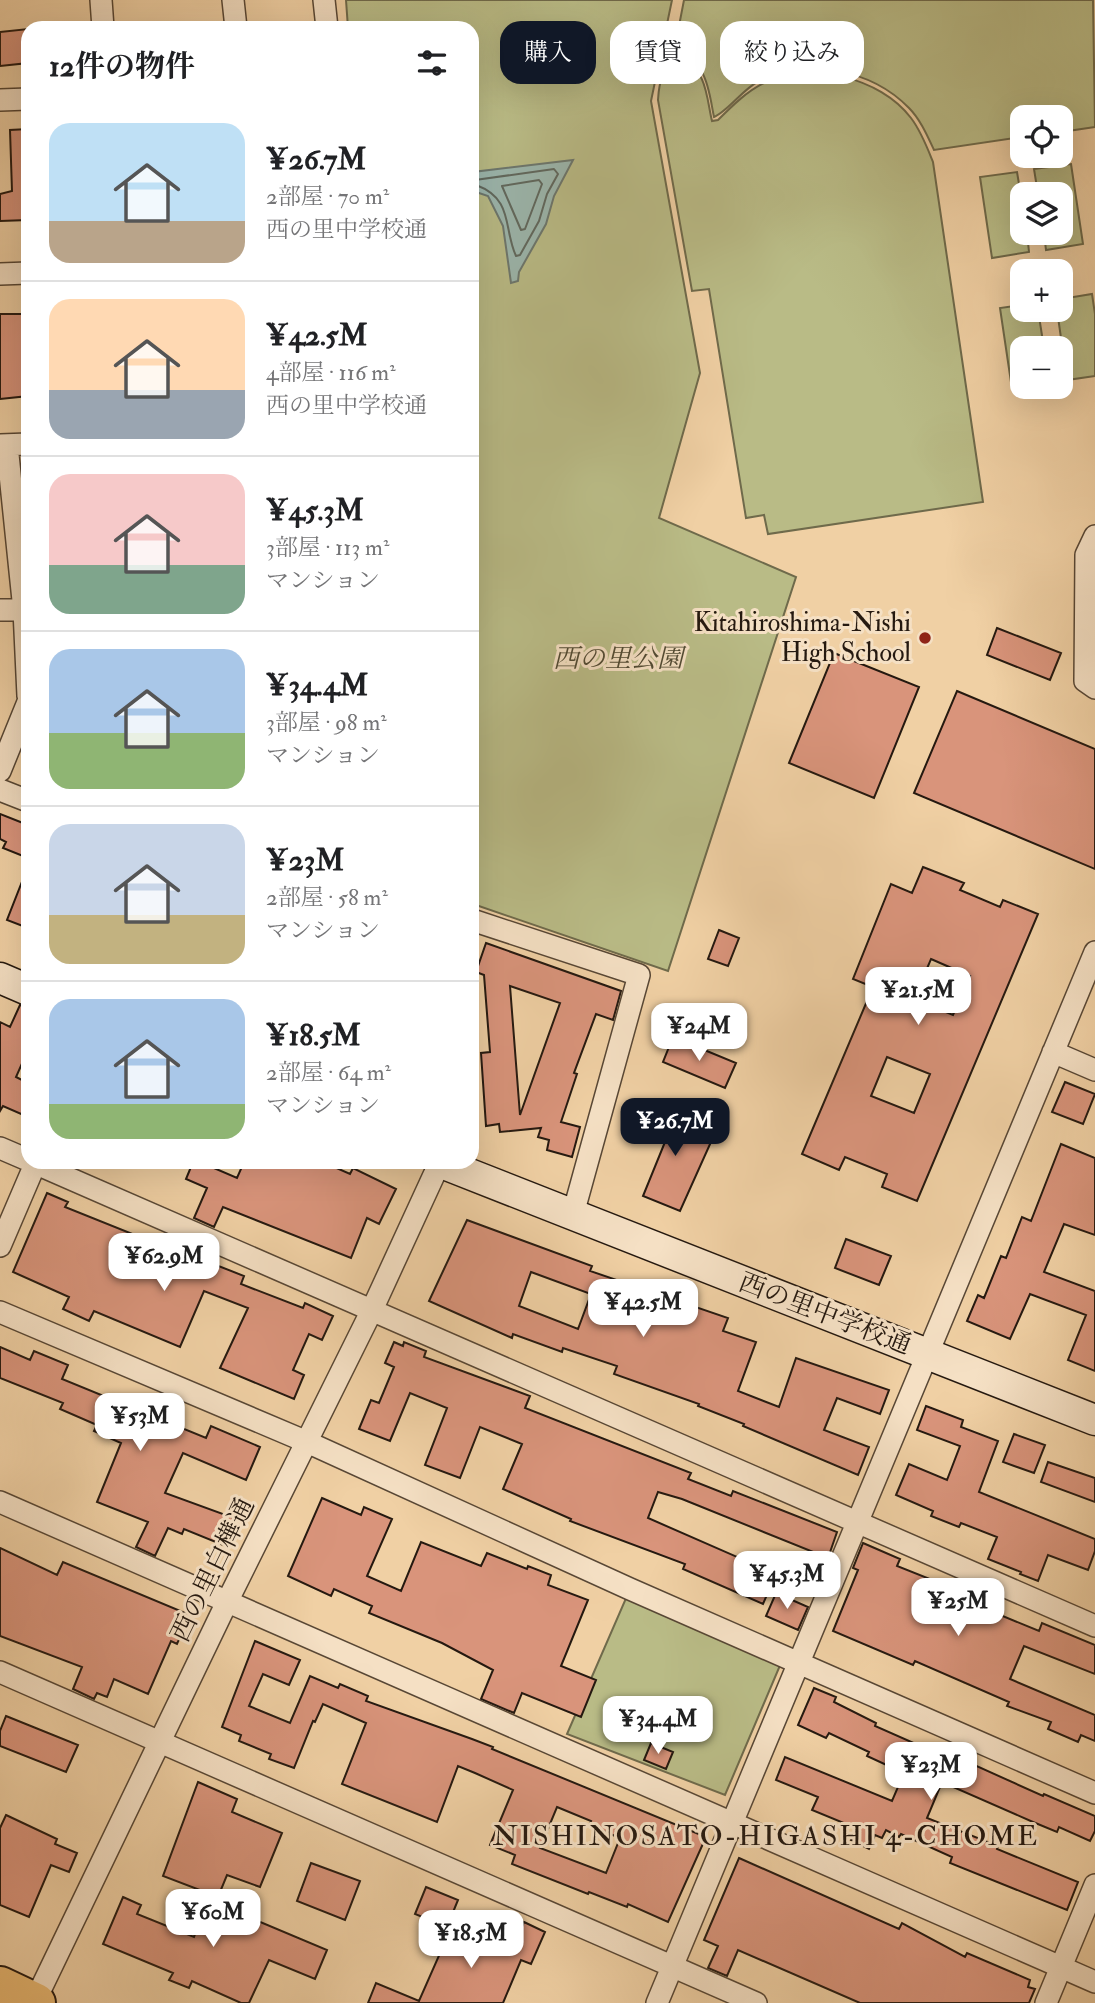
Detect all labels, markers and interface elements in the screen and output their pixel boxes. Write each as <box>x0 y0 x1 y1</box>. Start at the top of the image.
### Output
chip: 購入 <box>500 21 596 84</box>
chip: 賃貸 <box>610 21 706 84</box>
chip: 絞り込み <box>720 21 864 84</box>
icon: filters <box>413 44 451 82</box>
text: 12件の物件 <box>49 48 195 85</box>
map controls <box>1010 105 1073 399</box>
button: locate <box>1010 105 1073 168</box>
text: ¥26.7M <box>266 141 366 178</box>
icon: home <box>105 151 189 235</box>
text: 2部屋 · 70 m² <box>266 182 389 211</box>
button: layers <box>1010 182 1073 245</box>
text: 西の里中学校通 <box>266 215 427 244</box>
button: + <box>1010 259 1073 322</box>
text: ¥42.5M <box>266 317 367 354</box>
icon: home <box>105 327 189 411</box>
button: − <box>1010 336 1073 399</box>
text: 4部屋 · 116 m² <box>266 358 396 387</box>
text: 西の里中学校通 <box>266 391 427 420</box>
text: ¥45.3M <box>266 492 364 529</box>
icon: home <box>105 502 189 586</box>
text: 3部屋 · 113 m² <box>266 533 389 562</box>
text: マンション <box>266 566 380 595</box>
place label: Kitahiroshima-Nishi High School <box>694 607 911 669</box>
marker: Kitahiroshima-Nishi High School <box>917 630 933 646</box>
park label: 西の里公園 <box>553 643 687 675</box>
text: ¥34.4M <box>266 667 368 704</box>
icon: home <box>105 677 189 761</box>
text: 3部屋 · 98 m² <box>266 708 387 737</box>
text: マンション <box>266 741 380 770</box>
text: ¥23M <box>266 842 344 879</box>
icon: home <box>105 852 189 936</box>
text: 2部屋 · 58 m² <box>266 883 388 912</box>
text: マンション <box>266 916 380 945</box>
pin: ¥21.5M <box>861 968 975 1027</box>
text: ¥21.5M <box>881 975 955 1004</box>
pin: ¥24M <box>658 1004 740 1063</box>
text: ¥24M <box>667 1011 731 1040</box>
text: ¥18.5M <box>266 1017 361 1054</box>
icon: home <box>105 1027 189 1111</box>
text: 2部屋 · 64 m² <box>266 1058 391 1087</box>
text: マンション <box>266 1091 380 1120</box>
pin: ¥26.7M <box>618 1098 732 1158</box>
text: ¥26.7M <box>637 1106 713 1135</box>
pin: ¥62.9M <box>107 1234 221 1293</box>
text: ¥62.9M <box>124 1241 204 1270</box>
street label: 西の里中学校通 <box>734 1266 916 1362</box>
pin: ¥42.5M <box>586 1280 700 1339</box>
text: ¥42.5M <box>604 1287 682 1316</box>
pin: ¥53M <box>99 1394 181 1453</box>
text: ¥53M <box>111 1401 169 1430</box>
street label: 西の里白樺通 <box>164 1493 262 1647</box>
pin: ¥45.3M <box>730 1552 844 1611</box>
text: ¥45.3M <box>750 1559 824 1588</box>
pin: ¥25M <box>917 1578 999 1638</box>
text: ¥25M <box>927 1586 989 1615</box>
pin: ¥34.4M <box>601 1696 715 1756</box>
text: ¥34.4M <box>619 1704 697 1733</box>
pin: ¥23M <box>890 1742 972 1802</box>
text: ¥23M <box>901 1750 961 1779</box>
district label: NISHINOSATO-HIGASHI 4-CHOME <box>493 1819 1039 1854</box>
pin: ¥60M <box>172 1890 254 1949</box>
text: ¥60M <box>182 1897 244 1926</box>
pin: ¥18.5M <box>414 1910 528 1970</box>
text: ¥18.5M <box>435 1918 507 1947</box>

